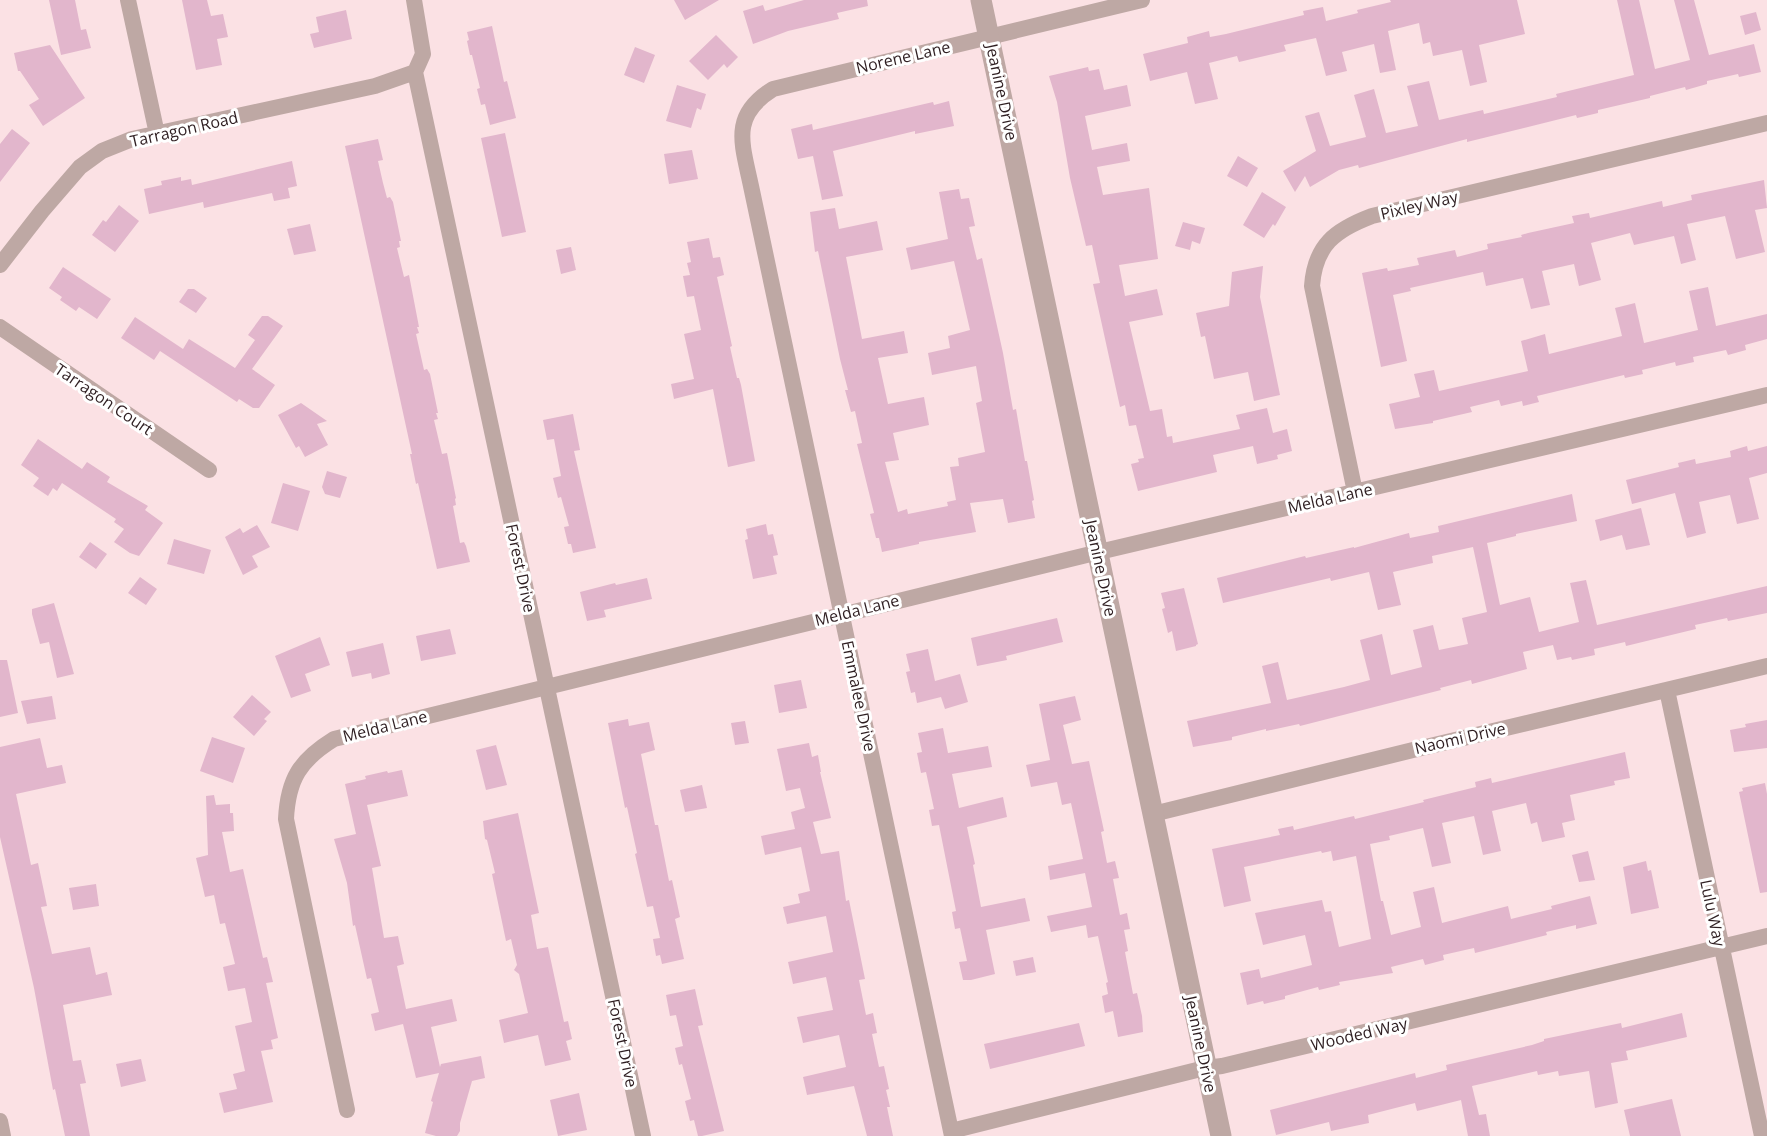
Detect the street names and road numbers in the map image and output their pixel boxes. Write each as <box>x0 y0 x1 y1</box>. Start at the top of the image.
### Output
street label: Norene Lane <box>854 35 952 79</box>
street label: Jeanine Drive <box>981 40 1023 142</box>
street label: Tarragon Road <box>128 106 240 152</box>
street label: Pixley Way <box>1378 185 1461 225</box>
street label: Tarragon Court <box>51 358 158 440</box>
street label: Melda Lane <box>1285 478 1375 518</box>
street label: Jeanine Drive <box>1080 516 1122 618</box>
street label: Forest Drive <box>501 522 541 614</box>
street label: Melda Lane <box>812 589 902 631</box>
street label: Emmalee Drive <box>837 639 881 753</box>
street label: Melda Lane <box>340 705 430 747</box>
street label: Naomi Drive <box>1412 717 1508 759</box>
street label: Lulu Way <box>1695 878 1731 949</box>
street label: Jeanine Drive <box>1180 992 1222 1094</box>
street label: Forest Drive <box>603 997 643 1089</box>
street label: Wooded Way <box>1309 1012 1410 1056</box>

